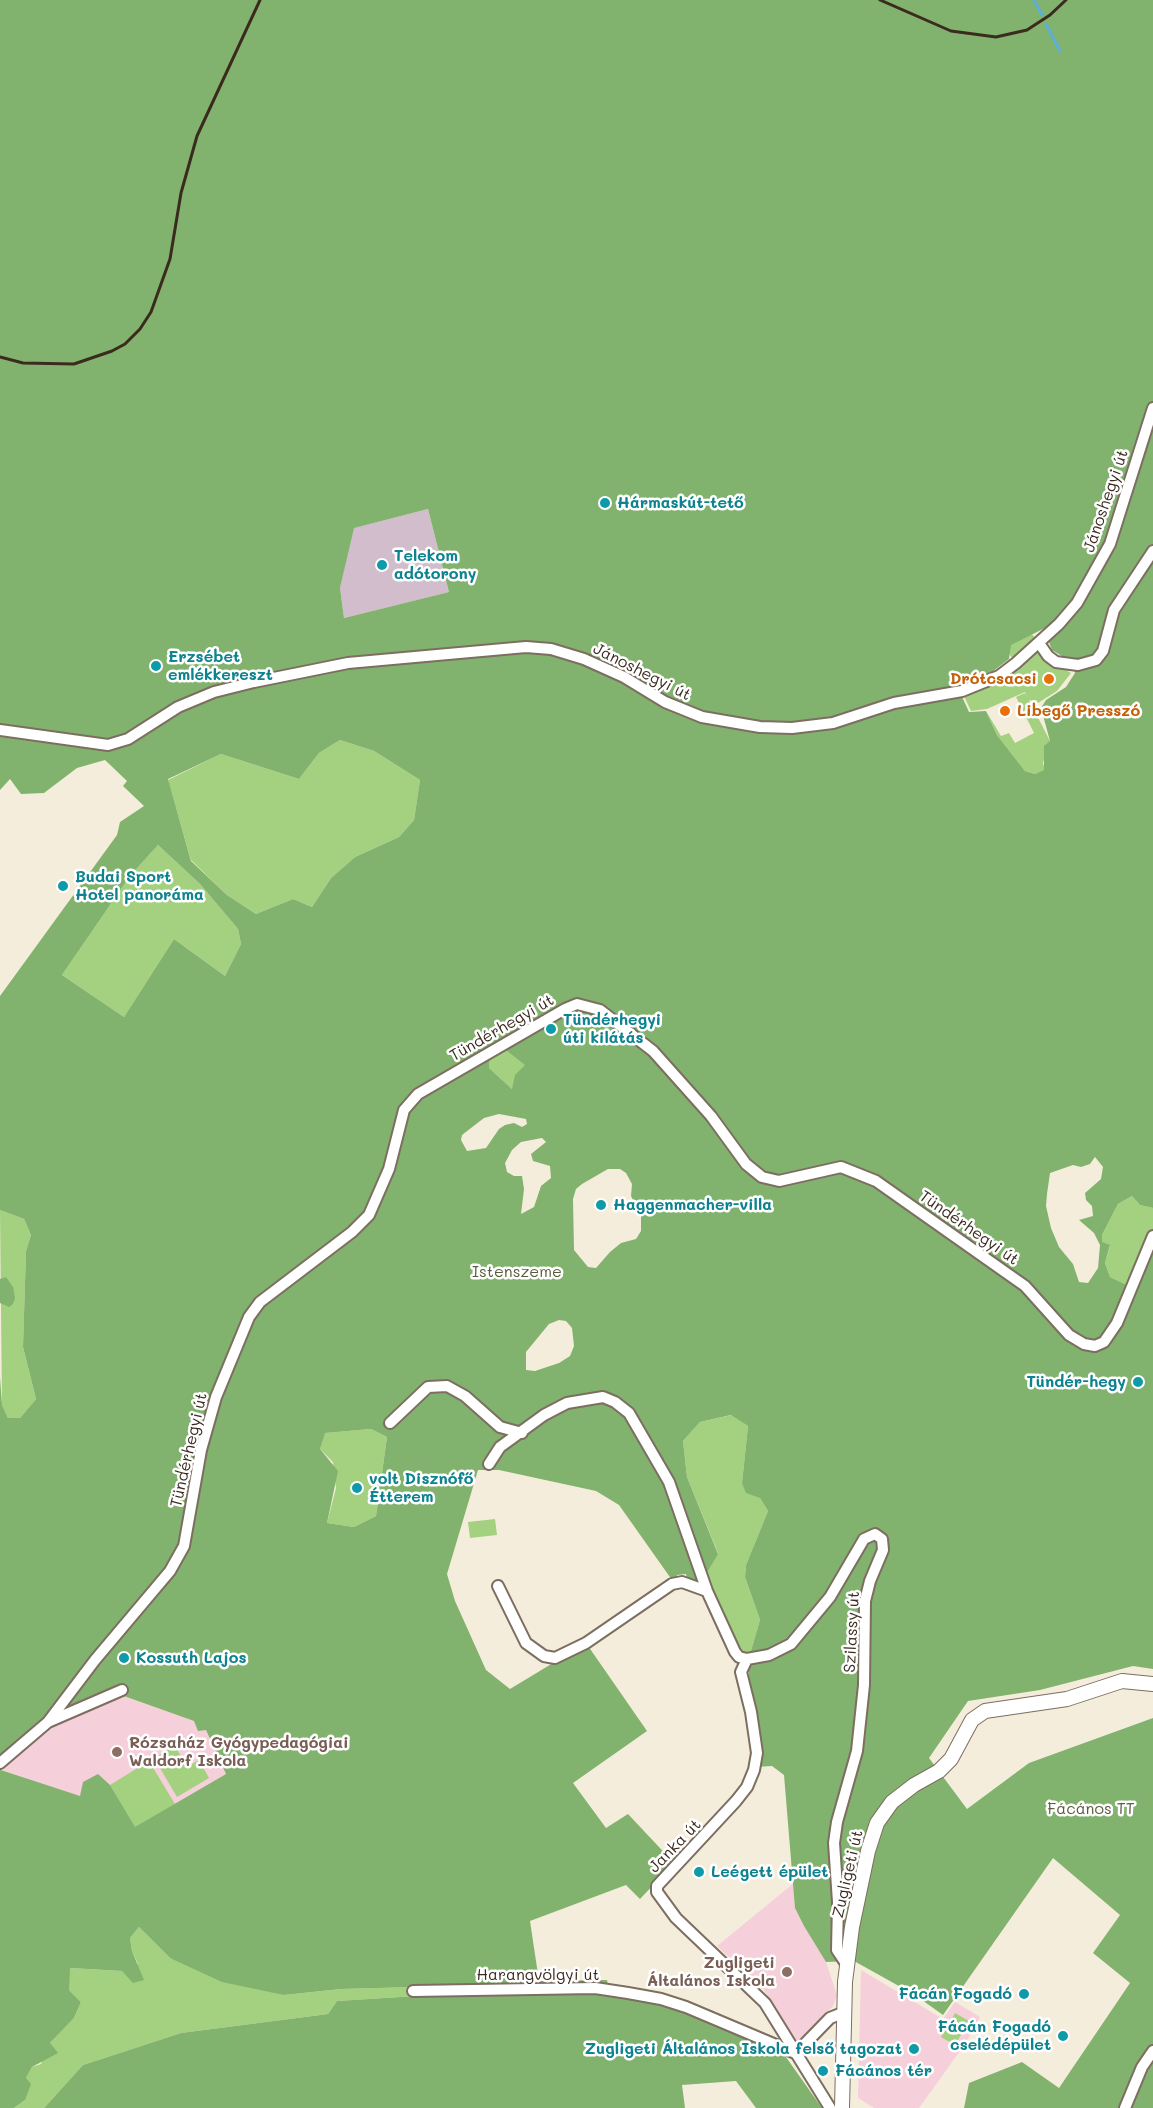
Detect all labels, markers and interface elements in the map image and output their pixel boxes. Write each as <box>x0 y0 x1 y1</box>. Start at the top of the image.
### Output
street label: Jánoshegyi út <box>1079 447 1133 555</box>
place label: Hármaskút-tető <box>617 493 744 513</box>
marker: Hármaskút-tető <box>598 496 612 510</box>
place label: Telekom adótorony <box>394 546 476 584</box>
marker: Telekom adótorony <box>375 558 389 572</box>
street label: Jánoshegyi út <box>590 639 694 705</box>
place label: Erzsébet emlékkereszt <box>168 647 273 685</box>
marker: Erzsébet emlékkereszt <box>149 659 163 673</box>
place label: Drótcsacsi <box>950 669 1037 689</box>
marker: Drótcsacsi <box>1042 672 1056 686</box>
place label: Libegő Presszó <box>1017 701 1140 721</box>
marker: Libegő Presszó <box>998 704 1012 718</box>
place label: Budai Sport Hotel panoráma <box>75 867 204 905</box>
marker: Budai Sport Hotel panoráma <box>56 879 70 893</box>
street label: Tündérhegyi út <box>447 990 557 1066</box>
place label: Tündérhegyi úti kilátás <box>563 1010 661 1048</box>
marker: Tündérhegyi úti kilátás <box>544 1022 558 1036</box>
street label: Tündérhegyi út <box>916 1187 1022 1269</box>
place label: Haggenmacher-villa <box>613 1195 772 1215</box>
marker: Haggenmacher-villa <box>594 1198 608 1212</box>
park label: Istenszeme <box>472 1262 562 1282</box>
place label: Tündér-hegy <box>1026 1372 1126 1392</box>
marker: Tündér-hegy <box>1131 1375 1145 1389</box>
street label: Tündérhegyi út <box>166 1391 212 1509</box>
place label: volt Disznófő Étterem <box>369 1469 473 1507</box>
marker: volt Disznófő Étterem <box>350 1481 364 1495</box>
street label: Szilassy út <box>840 1591 864 1673</box>
place label: Kossuth Lajos <box>136 1648 247 1668</box>
marker: Kossuth Lajos <box>117 1651 131 1665</box>
place label: Rózsaház Gyógypedagógiai Waldorf Iskola <box>129 1733 349 1771</box>
marker: Rózsaház Gyógypedagógiai Waldorf Iskola <box>110 1745 124 1759</box>
park label: Fácános TT <box>1047 1799 1135 1819</box>
street label: Janka út <box>645 1815 705 1877</box>
street label: Zugligeti út <box>829 1828 867 1920</box>
place label: Leégett épület <box>711 1862 828 1882</box>
marker: Leégett épület <box>692 1865 706 1879</box>
place label: Zugligeti Általános Iskola <box>647 1953 775 1991</box>
street label: Harangvölgyi út <box>477 1965 599 1985</box>
marker: Zugligeti Általános Iskola <box>780 1965 794 1979</box>
place label: Fácán Fogadó <box>898 1984 1012 2004</box>
marker: Fácán Fogadó <box>1017 1987 1031 2001</box>
place label: Fácán Fogadó cselédépület <box>937 2017 1051 2055</box>
marker: Fácán Fogadó cselédépület <box>1056 2029 1070 2043</box>
place label: Zugligeti Általános Iskola felső tagozat <box>585 2039 902 2059</box>
marker: Zugligeti Általános Iskola felső tagozat <box>907 2042 921 2056</box>
place label: Fácános tér <box>835 2061 932 2081</box>
marker: Fácános tér <box>816 2064 830 2078</box>

